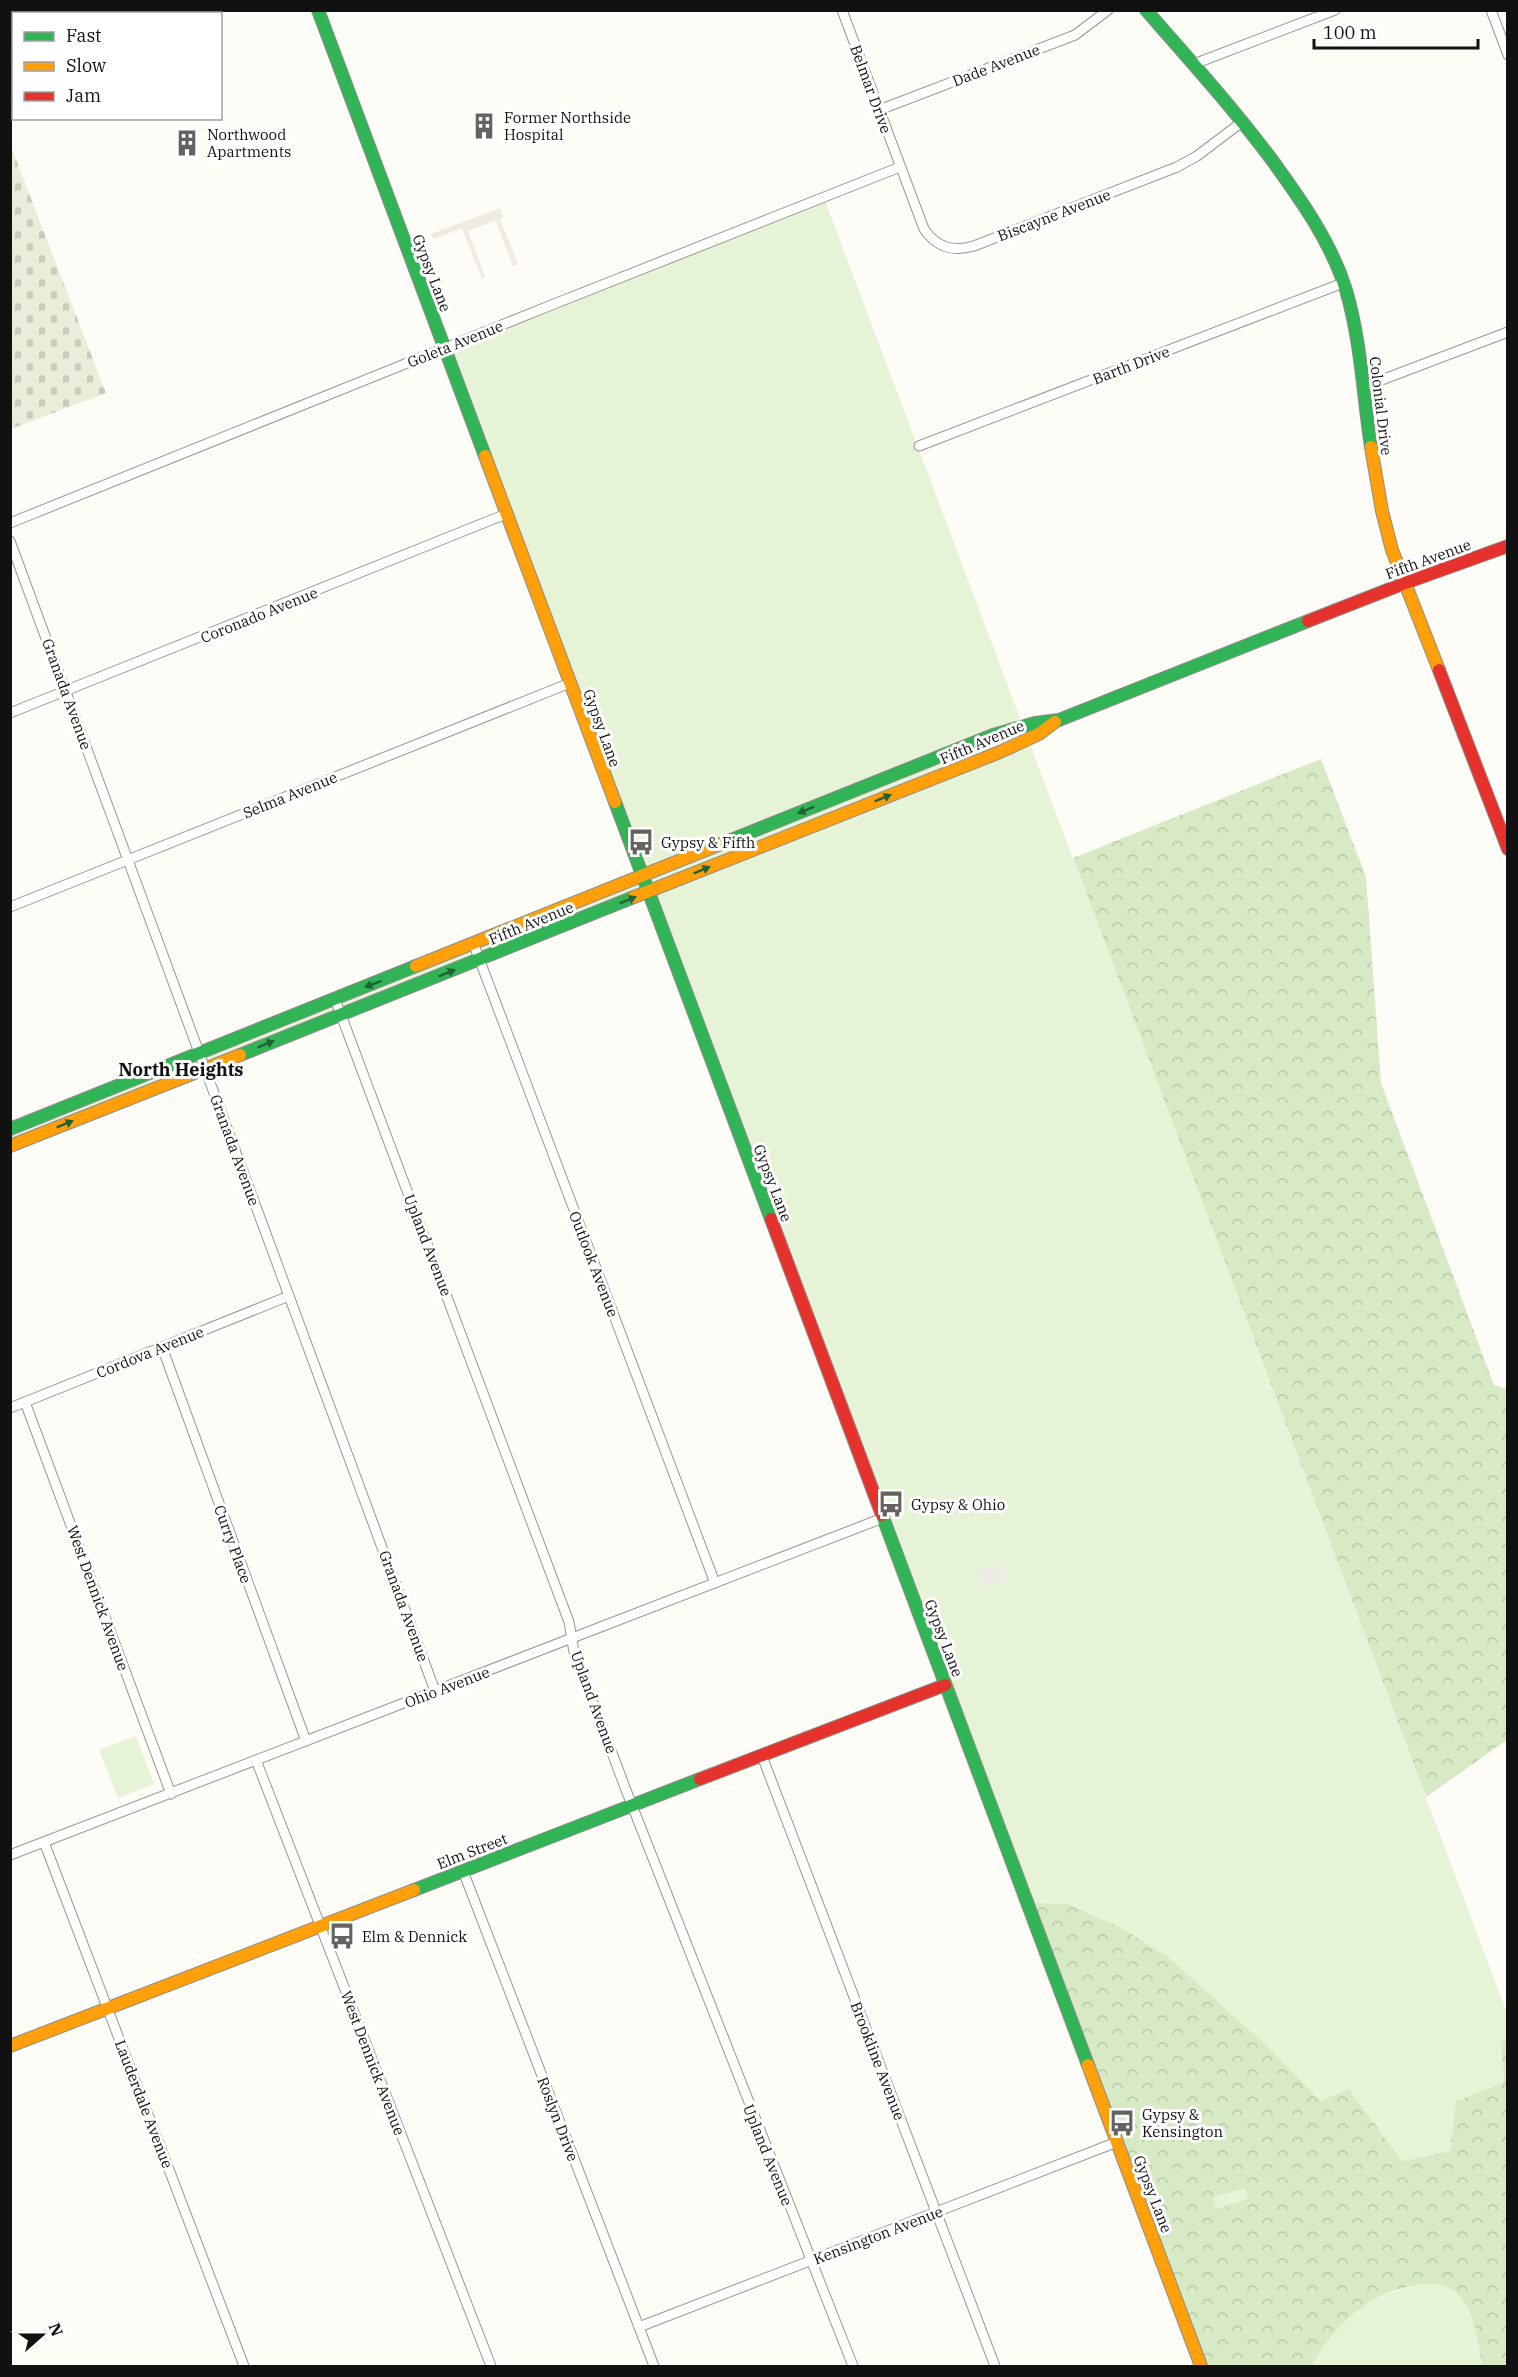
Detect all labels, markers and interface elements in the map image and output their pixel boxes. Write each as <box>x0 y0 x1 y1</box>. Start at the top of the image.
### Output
legend <box>12 12 222 120</box>
scale bar <box>1314 12 1478 50</box>
text: 100 m <box>1323 21 1377 44</box>
text: Fast <box>66 24 101 47</box>
street label: Dade Avenue <box>950 40 1042 90</box>
street label: Belmar Drive <box>846 42 896 136</box>
text: Slow <box>66 54 106 77</box>
text: Jam <box>66 84 101 107</box>
place label: Former Northside Hospital <box>504 108 631 144</box>
building icon: Former Northside Hospital <box>469 111 499 141</box>
place label: Northwood Apartments <box>207 125 291 161</box>
building icon: Northwood Apartments <box>172 128 202 158</box>
street label: Biscayne Avenue <box>995 185 1113 245</box>
street label: Gypsy Lane <box>409 232 455 314</box>
street label: Goleta Avenue <box>404 316 506 372</box>
street label: Barth Drive <box>1090 342 1172 388</box>
street label: Colonial Drive <box>1366 356 1396 456</box>
street label: Fifth Avenue <box>1383 535 1473 583</box>
street label: Coronado Avenue <box>198 583 320 647</box>
street label: Granada Avenue <box>38 636 96 752</box>
street label: Gypsy Lane <box>579 686 625 770</box>
street label: Fifth Avenue <box>937 716 1027 768</box>
street label: Selma Avenue <box>240 767 340 823</box>
one-way arrow <box>874 793 892 802</box>
one-way arrow <box>797 805 815 815</box>
bus stop icon: Gypsy & Fifth <box>626 827 656 857</box>
place label: Gypsy & Fifth <box>661 833 755 852</box>
one-way arrow <box>693 865 711 874</box>
one-way arrow <box>619 895 637 905</box>
street label: Fifth Avenue <box>486 897 576 949</box>
one-way arrow <box>438 967 456 977</box>
one-way arrow <box>364 980 382 989</box>
one-way arrow <box>257 1039 275 1049</box>
district label: North Heights <box>118 1058 244 1081</box>
street label: Granada Avenue <box>206 1092 264 1208</box>
one-way arrow <box>56 1119 74 1128</box>
street label: Gypsy Lane <box>750 1142 796 1224</box>
street label: Upland Avenue <box>400 1191 456 1299</box>
street label: Outlook Avenue <box>565 1208 623 1320</box>
street label: Cordova Avenue <box>93 1322 207 1382</box>
bus stop icon: Gypsy & Ohio <box>876 1489 906 1519</box>
place label: Gypsy & Ohio <box>911 1495 1005 1514</box>
street label: Curry Place <box>210 1502 256 1586</box>
street label: West Dennick Avenue <box>63 1523 133 1673</box>
street label: Granada Avenue <box>375 1548 433 1664</box>
street label: Gypsy Lane <box>921 1597 967 1679</box>
street label: Upland Avenue <box>567 1648 621 1756</box>
street label: Ohio Avenue <box>402 1662 492 1712</box>
street label: Elm Street <box>434 1829 510 1873</box>
bus stop icon: Elm & Dennick <box>327 1921 357 1951</box>
place label: Elm & Dennick <box>362 1927 467 1946</box>
street label: West Dennick Avenue <box>337 1988 409 2138</box>
street label: Brookline Avenue <box>847 1999 909 2123</box>
street label: Lauderdale Avenue <box>111 2037 177 2171</box>
street label: Roslyn Drive <box>533 2074 583 2164</box>
street label: Upland Avenue <box>739 2101 797 2209</box>
place label: Gypsy & Kensington <box>1142 2105 1223 2141</box>
bus stop icon: Gypsy & Kensington <box>1107 2108 1137 2138</box>
street label: Gypsy Lane <box>1130 2153 1176 2235</box>
street label: Kensington Avenue <box>811 2202 945 2268</box>
north arrow <box>12 2305 72 2365</box>
text: N <box>44 2320 68 2339</box>

